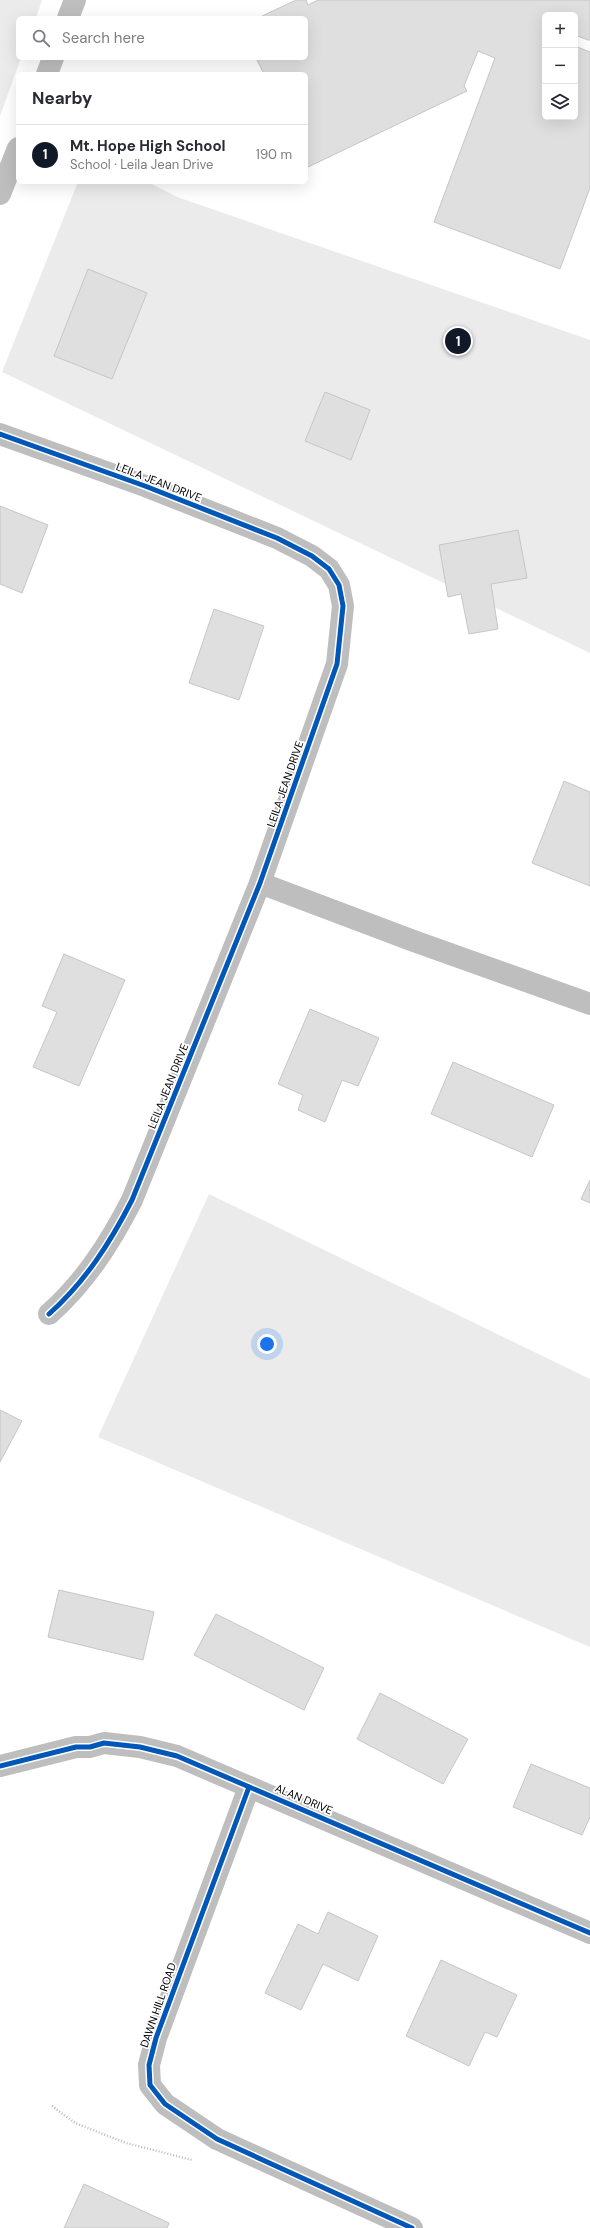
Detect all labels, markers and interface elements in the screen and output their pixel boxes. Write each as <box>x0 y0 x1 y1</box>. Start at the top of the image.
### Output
map controls <box>542 12 578 120</box>
button: + <box>542 12 578 48</box>
search box <box>16 16 308 60</box>
icon: search <box>30 27 52 49</box>
text: Search here <box>62 28 145 48</box>
button: − <box>542 48 578 84</box>
button: layers <box>542 84 578 120</box>
text: Nearby <box>32 87 92 109</box>
text: Mt. Hope High School <box>70 136 226 156</box>
text: 1 <box>43 146 47 163</box>
text: 190 m <box>256 146 292 163</box>
text: School · Leila Jean Drive <box>70 156 213 173</box>
pin: 1 <box>445 326 471 356</box>
street label: LEILA JEAN DRIVE <box>114 459 204 505</box>
street label: LEILA JEAN DRIVE <box>264 739 306 829</box>
street label: LEILA JEAN DRIVE <box>145 1041 191 1131</box>
your location <box>257 1334 277 1354</box>
street label: ALAN DRIVE <box>273 1781 335 1817</box>
street label: DAWN HILL ROAD <box>137 1960 179 2049</box>

